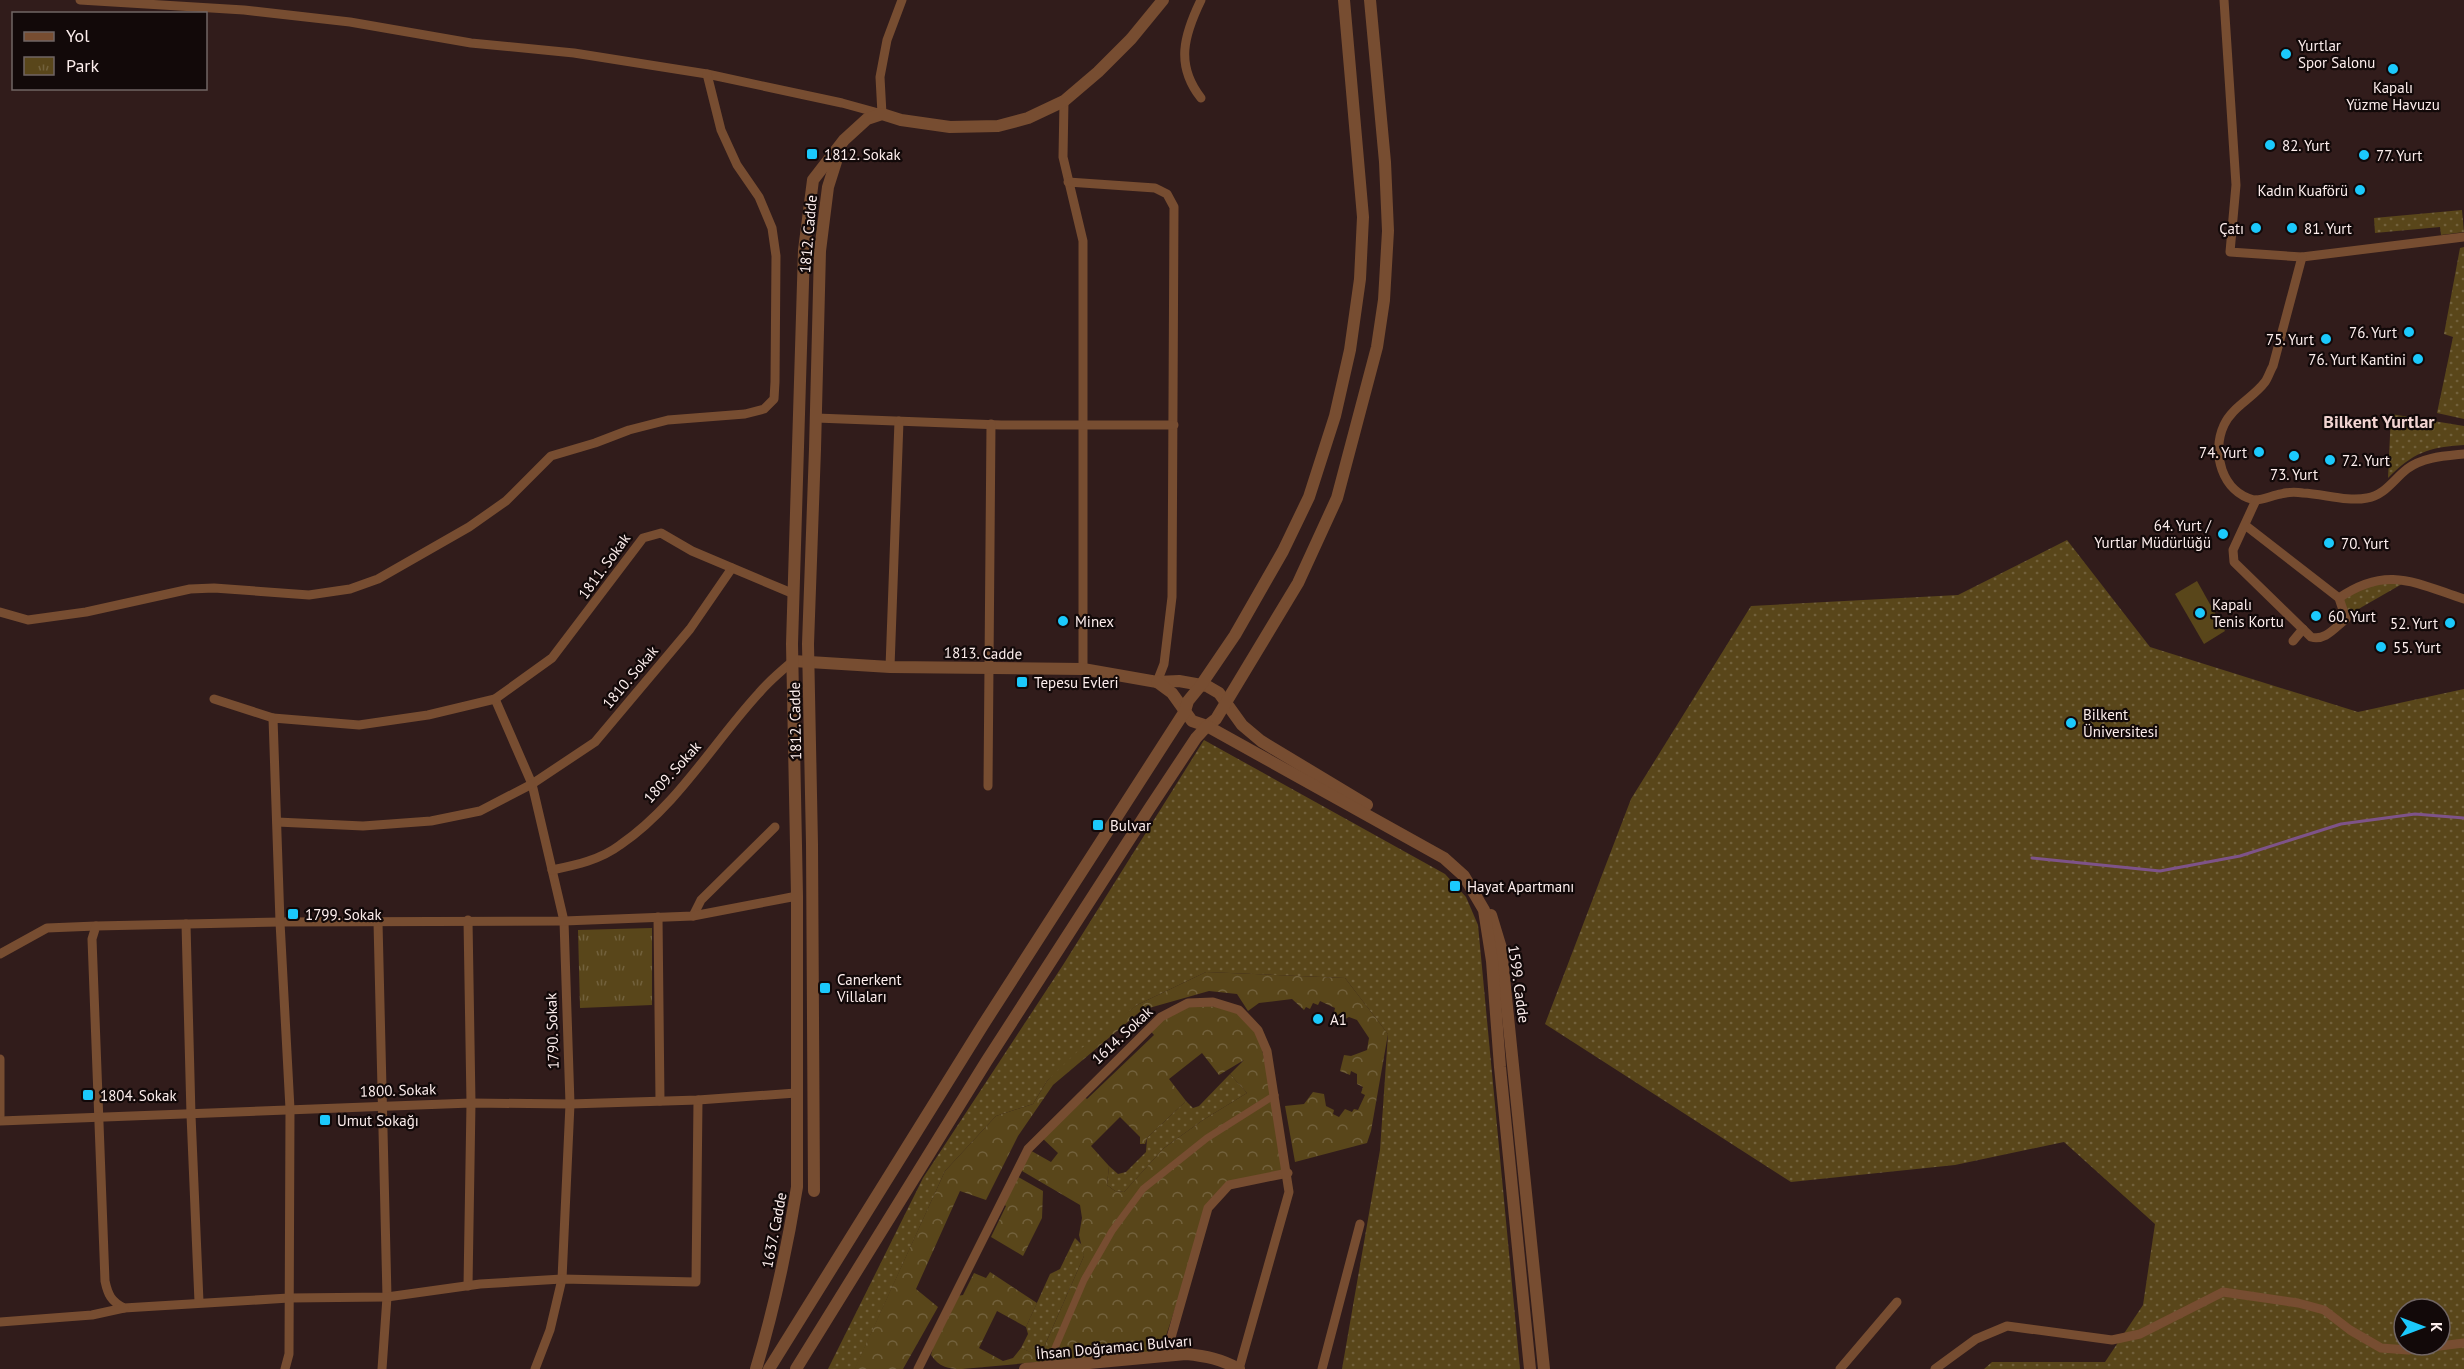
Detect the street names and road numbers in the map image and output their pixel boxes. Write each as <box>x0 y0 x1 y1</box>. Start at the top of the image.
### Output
street label: 1812. Cadde <box>795 194 821 274</box>
street label: 1811. Sokak <box>574 529 635 603</box>
street label: 1810. Sokak <box>598 641 662 712</box>
street label: 1813. Cadde <box>944 643 1022 663</box>
street label: 1812. Cadde <box>785 682 805 760</box>
street label: 1809. Sokak <box>639 737 705 807</box>
street label: 1599. Cadde <box>1504 944 1534 1024</box>
street label: 1790. Sokak <box>541 992 563 1070</box>
street label: 1614. Sokak <box>1088 1001 1157 1068</box>
street label: 1800. Sokak <box>359 1079 437 1101</box>
street label: 1637. Cadde <box>757 1191 791 1269</box>
street label: İhsan Doğramacı Bulvarı <box>1035 1331 1193 1363</box>

